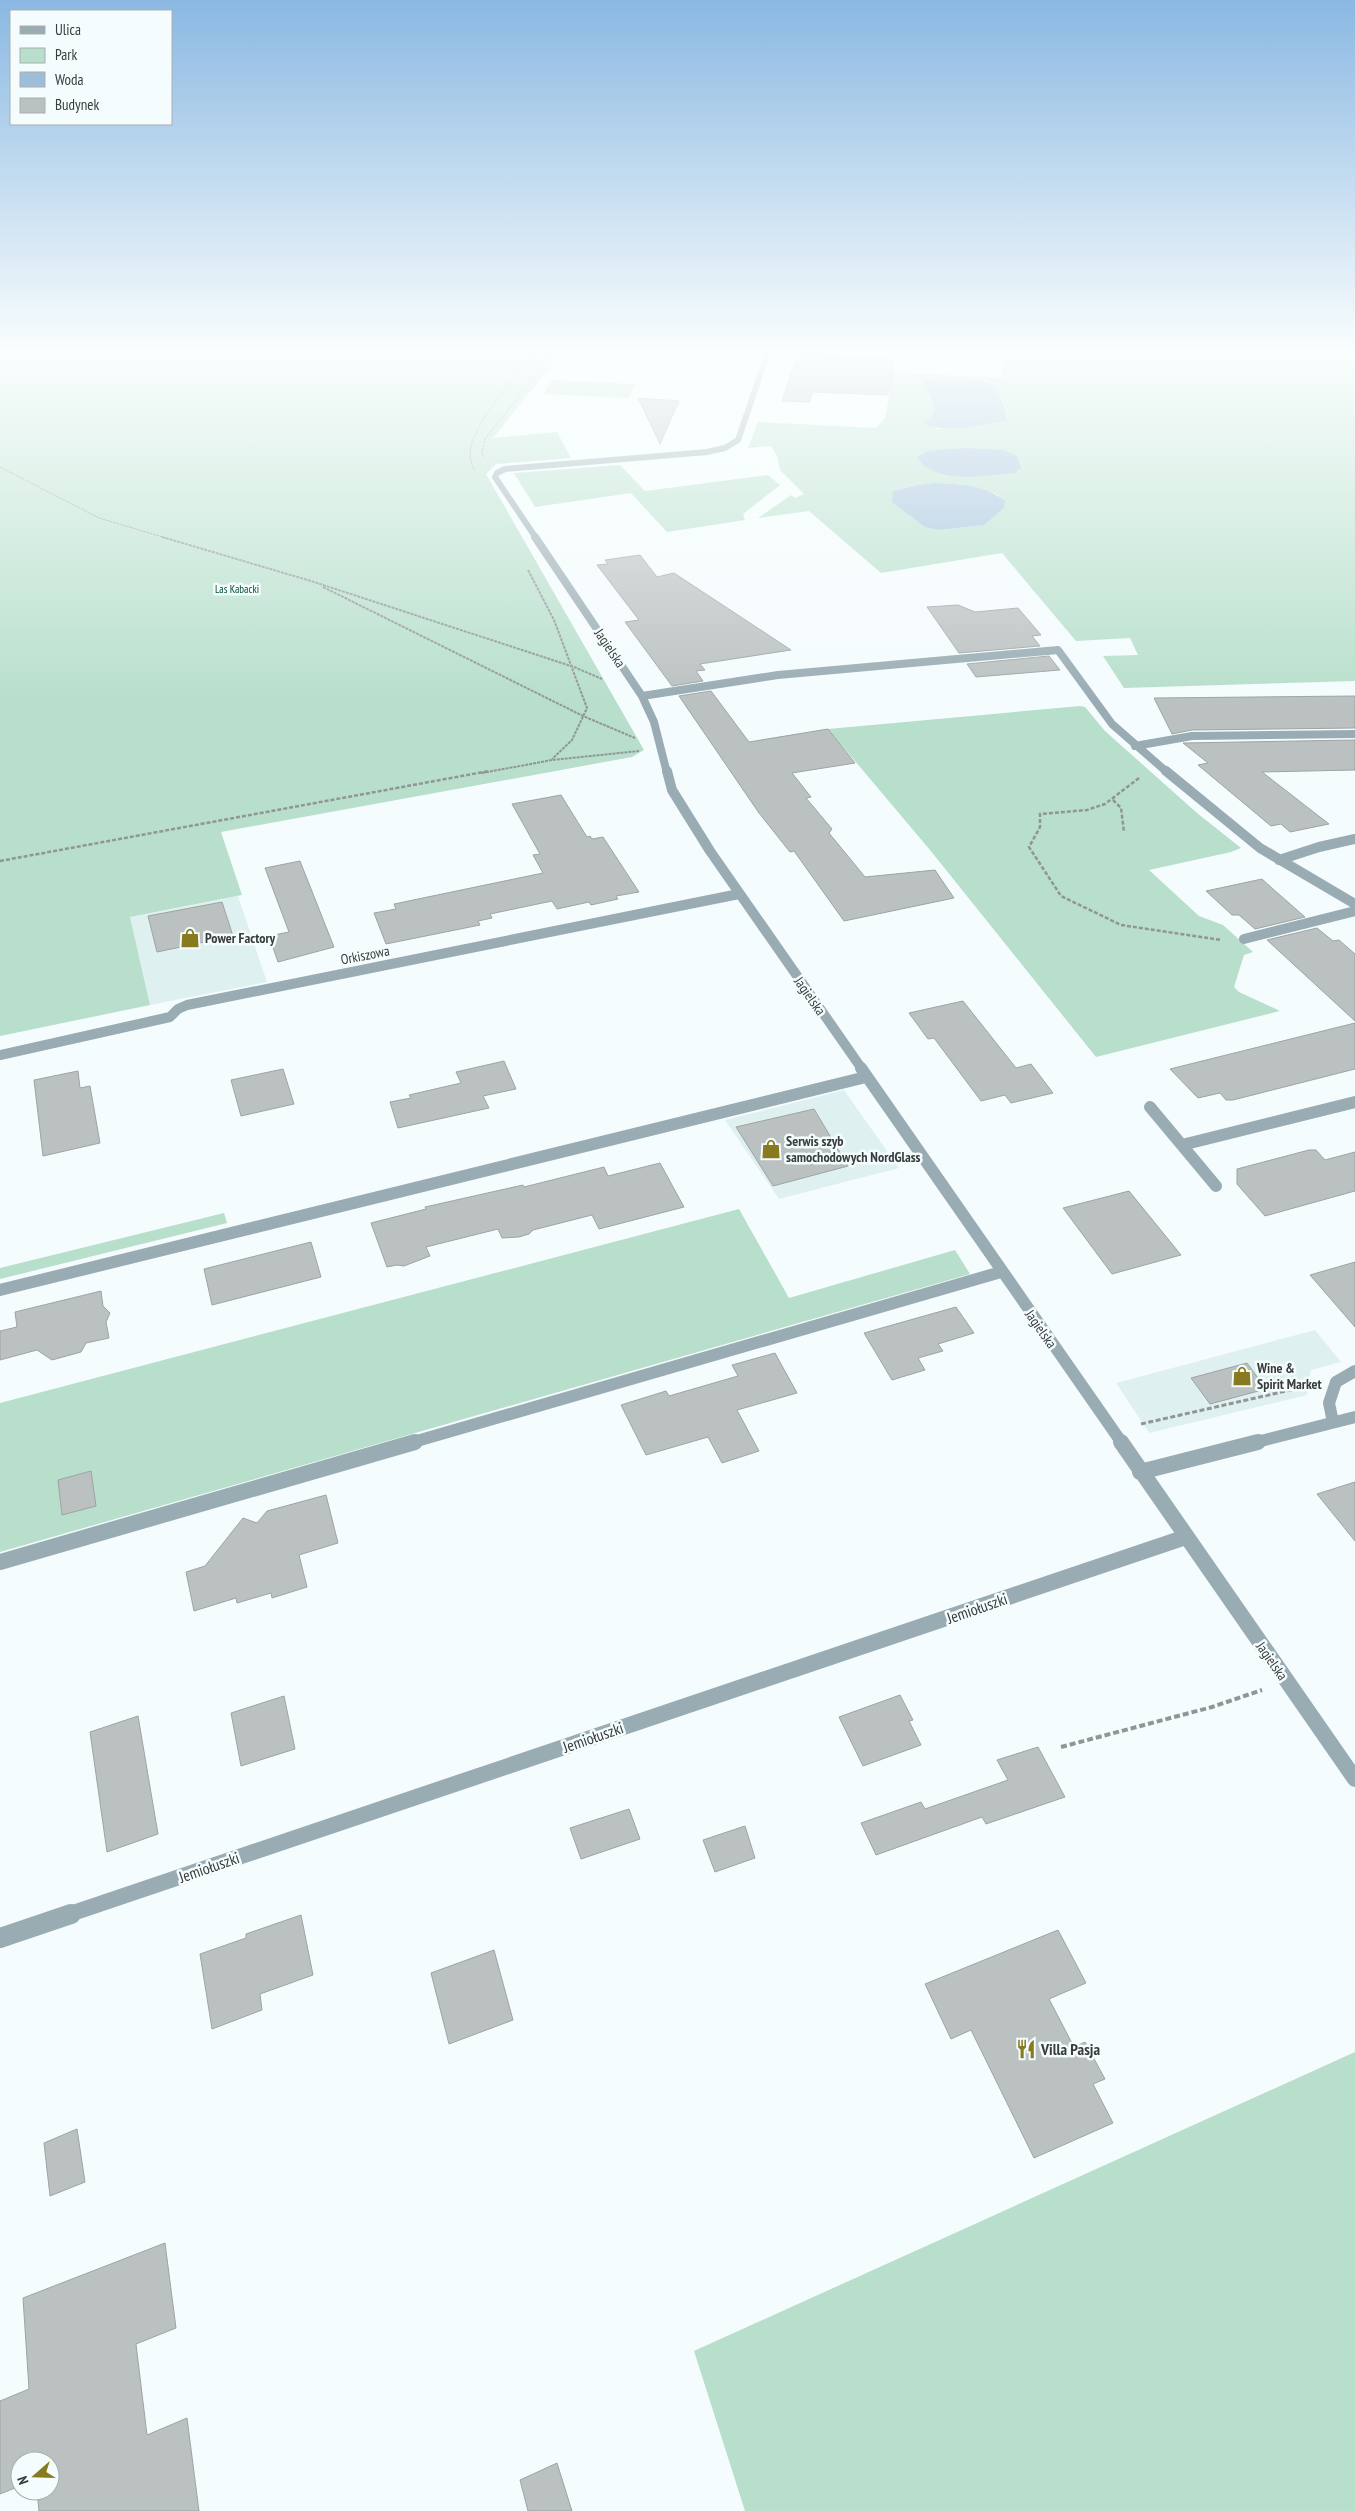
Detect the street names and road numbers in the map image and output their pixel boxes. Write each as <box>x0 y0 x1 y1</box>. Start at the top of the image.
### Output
street label: Jagielska <box>590 624 629 671</box>
street label: Orkiszowa <box>339 941 391 969</box>
street label: Jagielska <box>790 972 830 1019</box>
street label: Jagielska <box>1021 1305 1061 1352</box>
street label: Jemiołuszki <box>943 1588 1010 1628</box>
street label: Jagielska <box>1252 1637 1292 1684</box>
street label: Jemiołuszki <box>559 1717 626 1757</box>
street label: Jemiołuszki <box>175 1847 242 1887</box>

